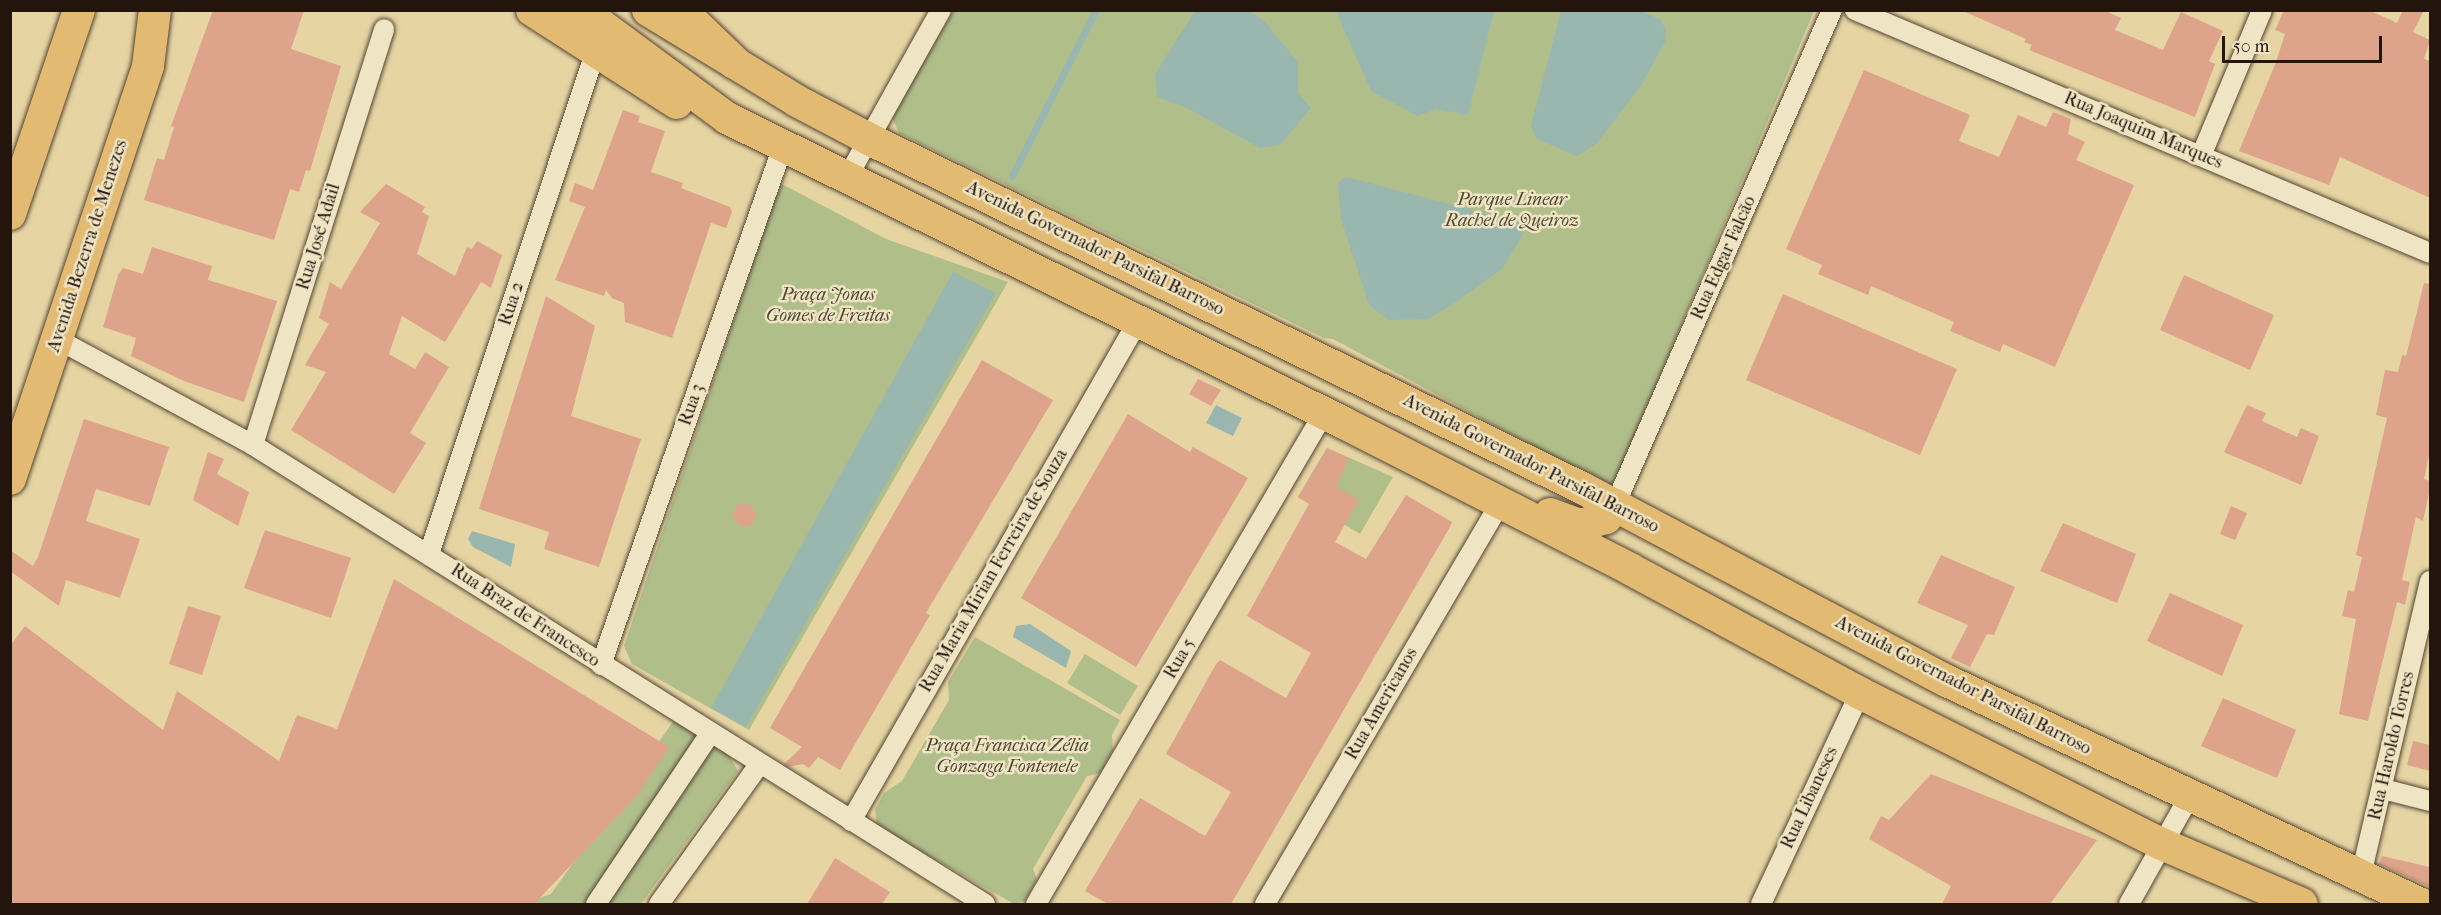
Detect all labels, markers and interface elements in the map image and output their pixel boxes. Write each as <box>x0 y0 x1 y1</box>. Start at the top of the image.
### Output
scale bar <box>2225 24 2386 62</box>
text: 50 m <box>2233 36 2269 57</box>
street label: Rua Joaquim Marques <box>2061 88 2225 174</box>
street label: Avenida Bezerra de Menezes <box>43 137 133 355</box>
street label: Avenida Governador Parsifal Barroso <box>963 177 1227 321</box>
street label: Rua José Adail <box>293 181 345 293</box>
park label: Parque Linear Rachel de Queiroz <box>1445 190 1579 232</box>
street label: Rua Edgar Falcão <box>1687 193 1761 323</box>
street label: Rua 2 <box>495 280 529 328</box>
park label: Praça Jonas Gomes de Freitas <box>766 285 890 328</box>
street label: Rua 3 <box>675 381 709 429</box>
street label: Avenida Governador Parsifal Barroso <box>1399 390 1663 538</box>
street label: Rua Maria Mirian Ferreira de Souza <box>915 445 1073 697</box>
street label: Rua Braz de Francesco <box>446 560 604 672</box>
street label: Avenida Governador Parsifal Barroso <box>1831 612 2095 760</box>
street label: Rua 5 <box>1160 635 1200 683</box>
street label: Rua Americanos <box>1341 644 1423 764</box>
street label: Rua Haroldo Torres <box>2364 669 2420 823</box>
park label: Praça Francisca Zélia Gonzaga Fontenele <box>925 736 1089 778</box>
street label: Rua Libaneses <box>1777 743 1843 853</box>

